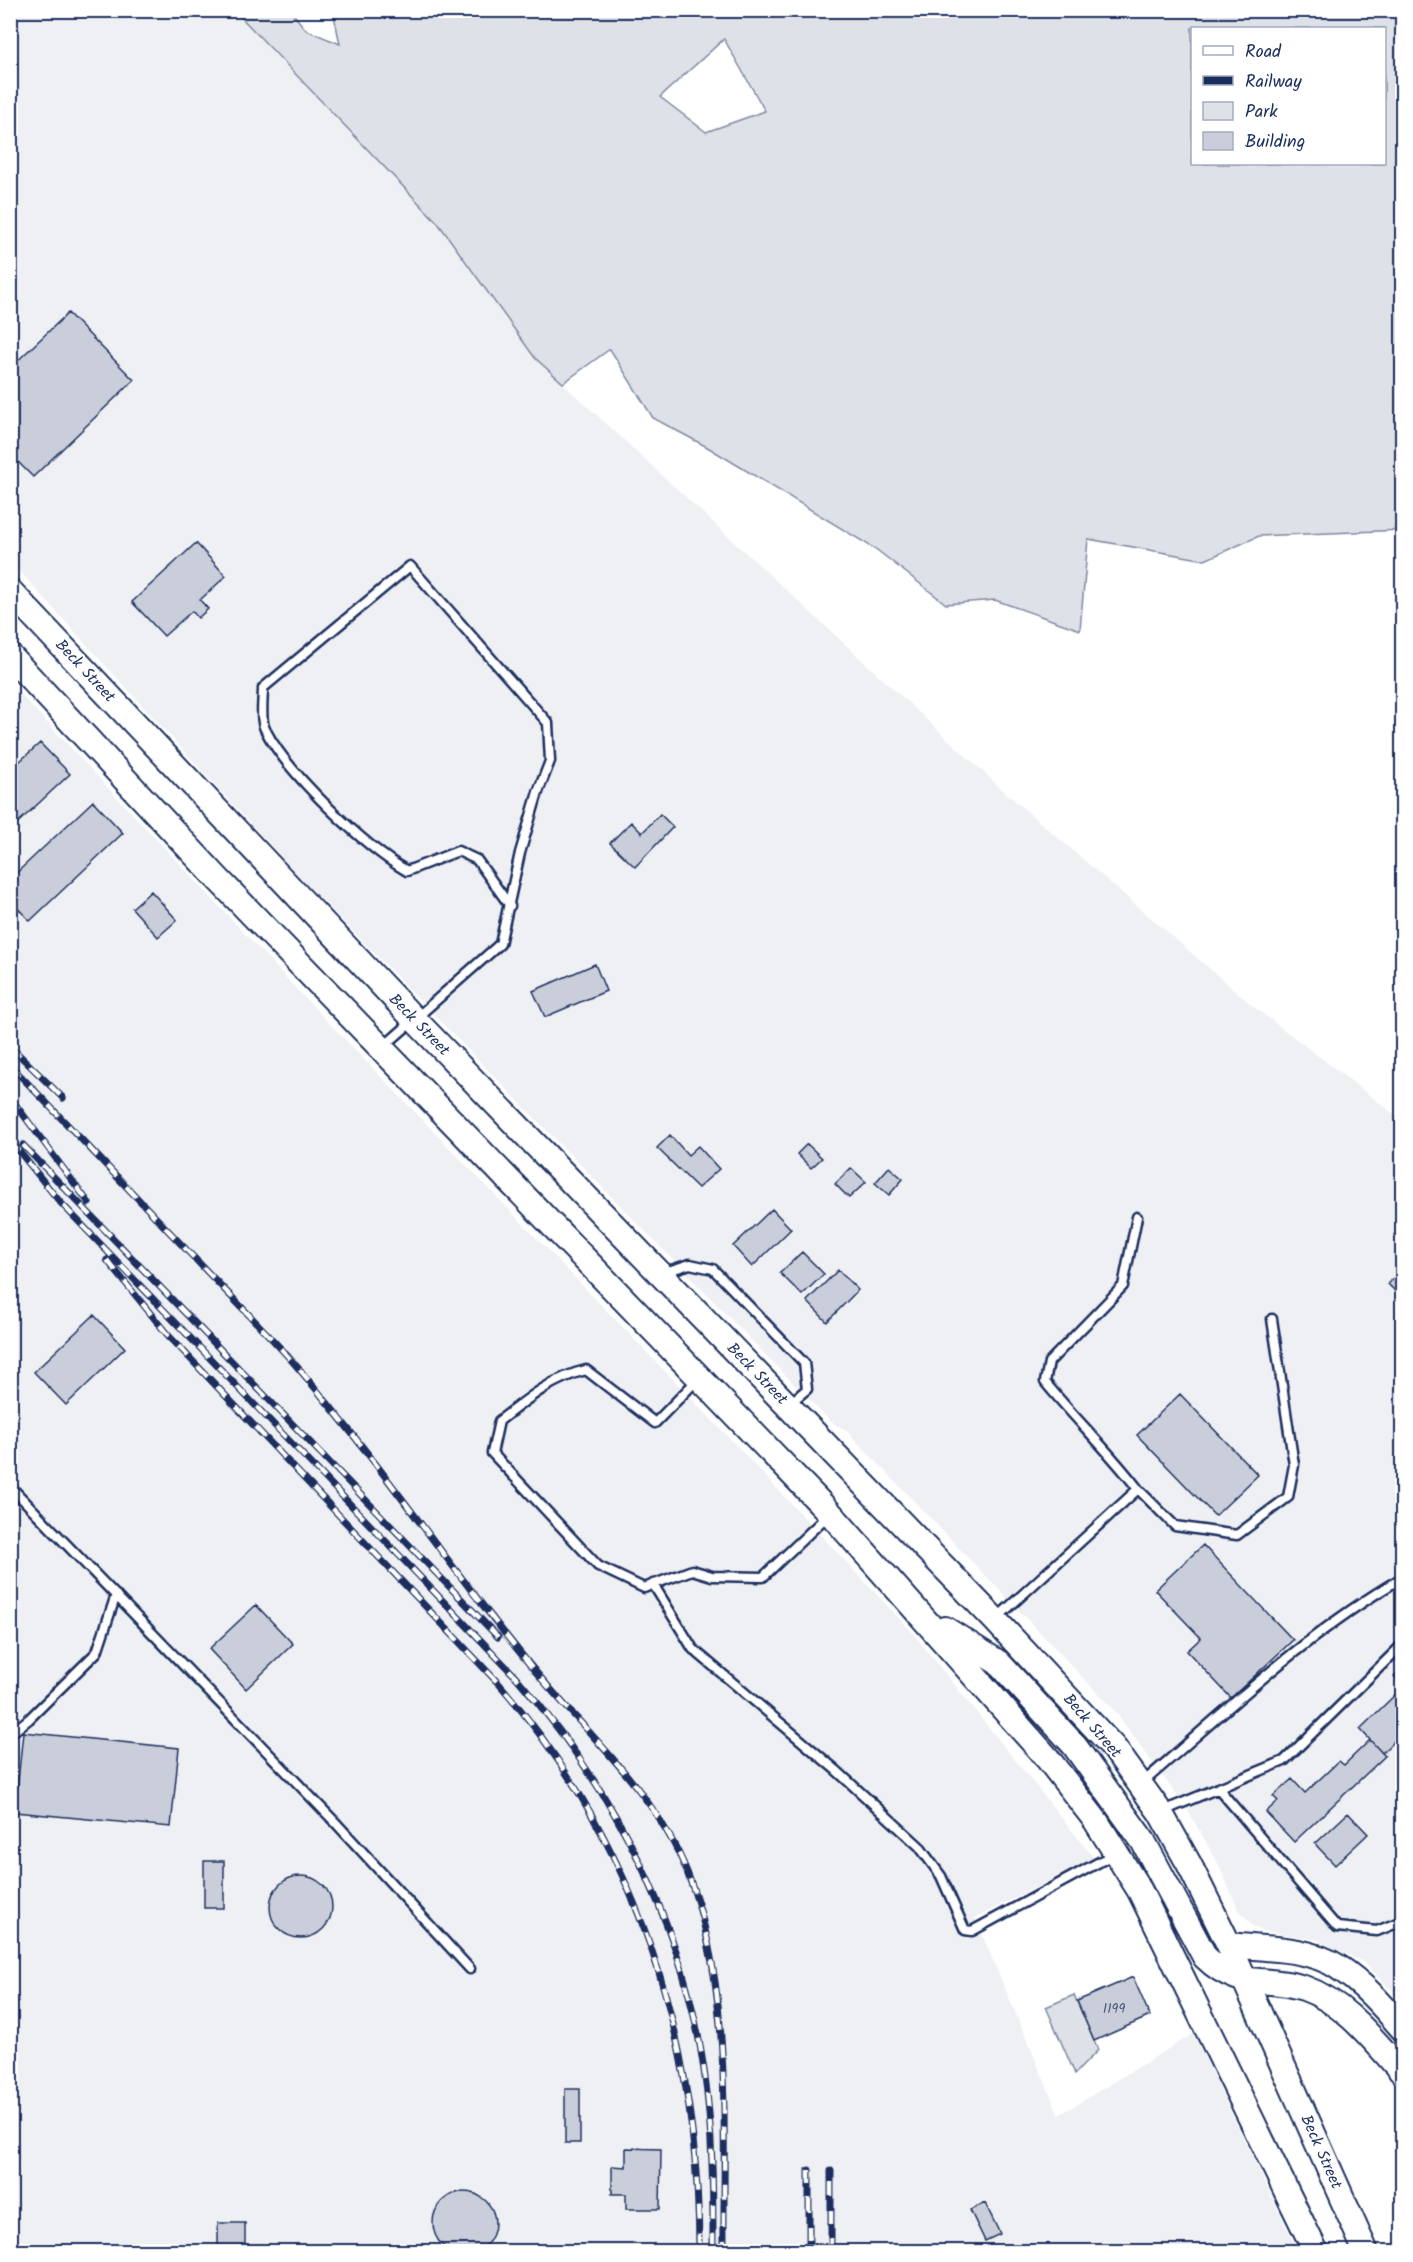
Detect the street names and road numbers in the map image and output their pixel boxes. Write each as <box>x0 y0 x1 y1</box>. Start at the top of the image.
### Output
street label: Beck Street <box>49 634 122 709</box>
street label: Beck Street <box>383 988 456 1063</box>
street label: Beck Street <box>721 1337 794 1412</box>
street label: Beck Street <box>1057 1688 1128 1765</box>
street label: Beck Street <box>1294 2111 1349 2194</box>

